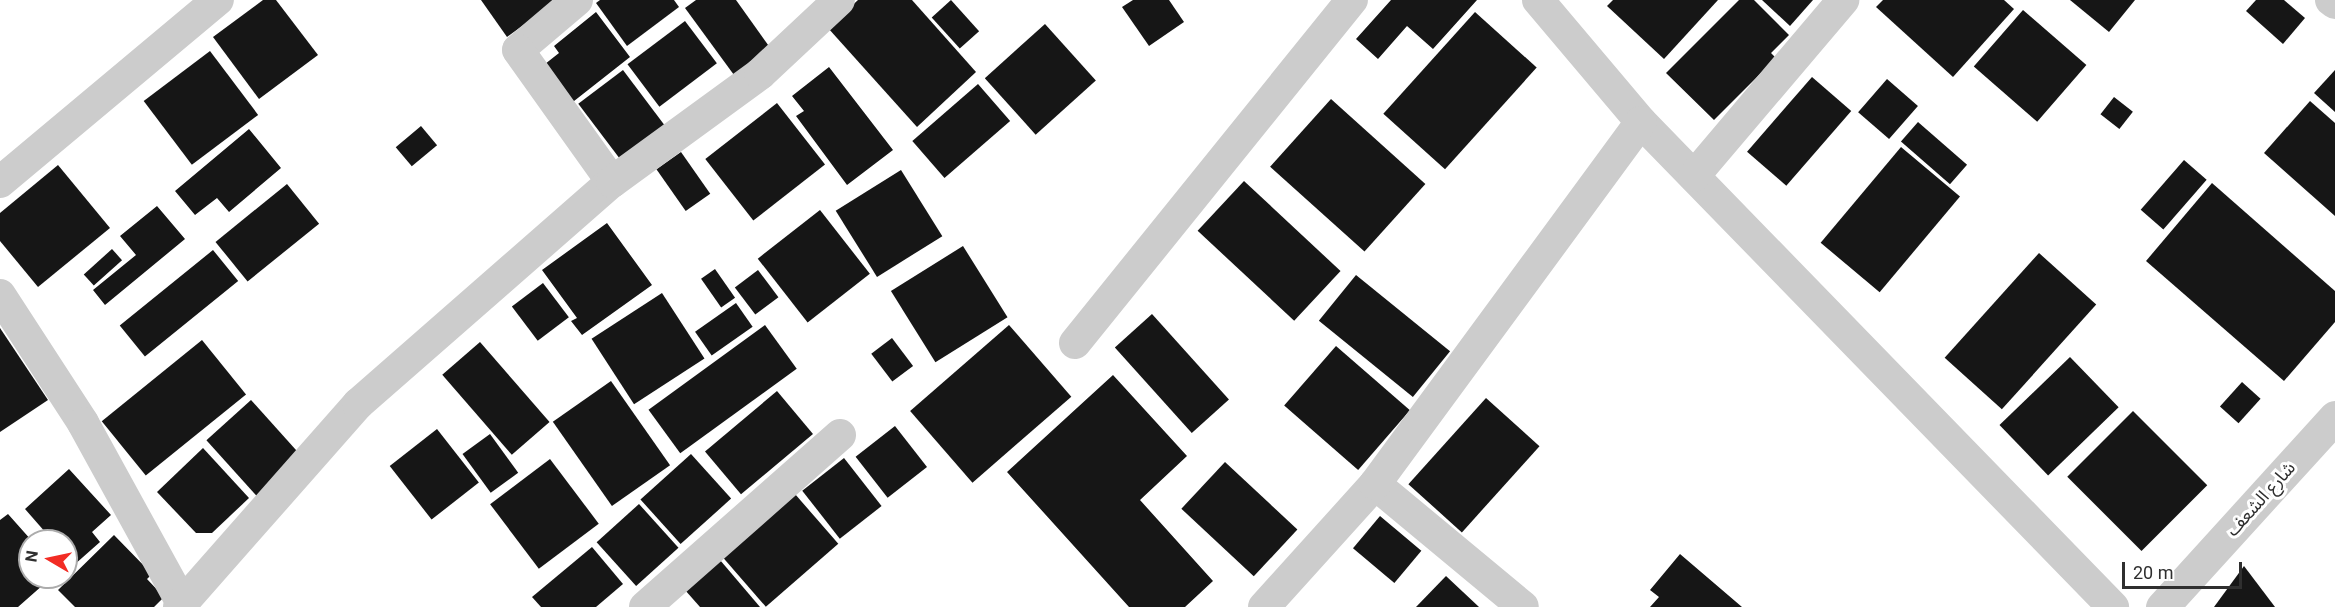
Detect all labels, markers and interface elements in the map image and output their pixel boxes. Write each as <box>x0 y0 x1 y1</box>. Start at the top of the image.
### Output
street label: شارع الشعف <box>2222 457 2300 541</box>
north arrow <box>18 529 78 589</box>
text: N <box>21 549 42 563</box>
scale bar <box>2125 550 2245 588</box>
text: 20 m <box>2133 562 2173 583</box>

